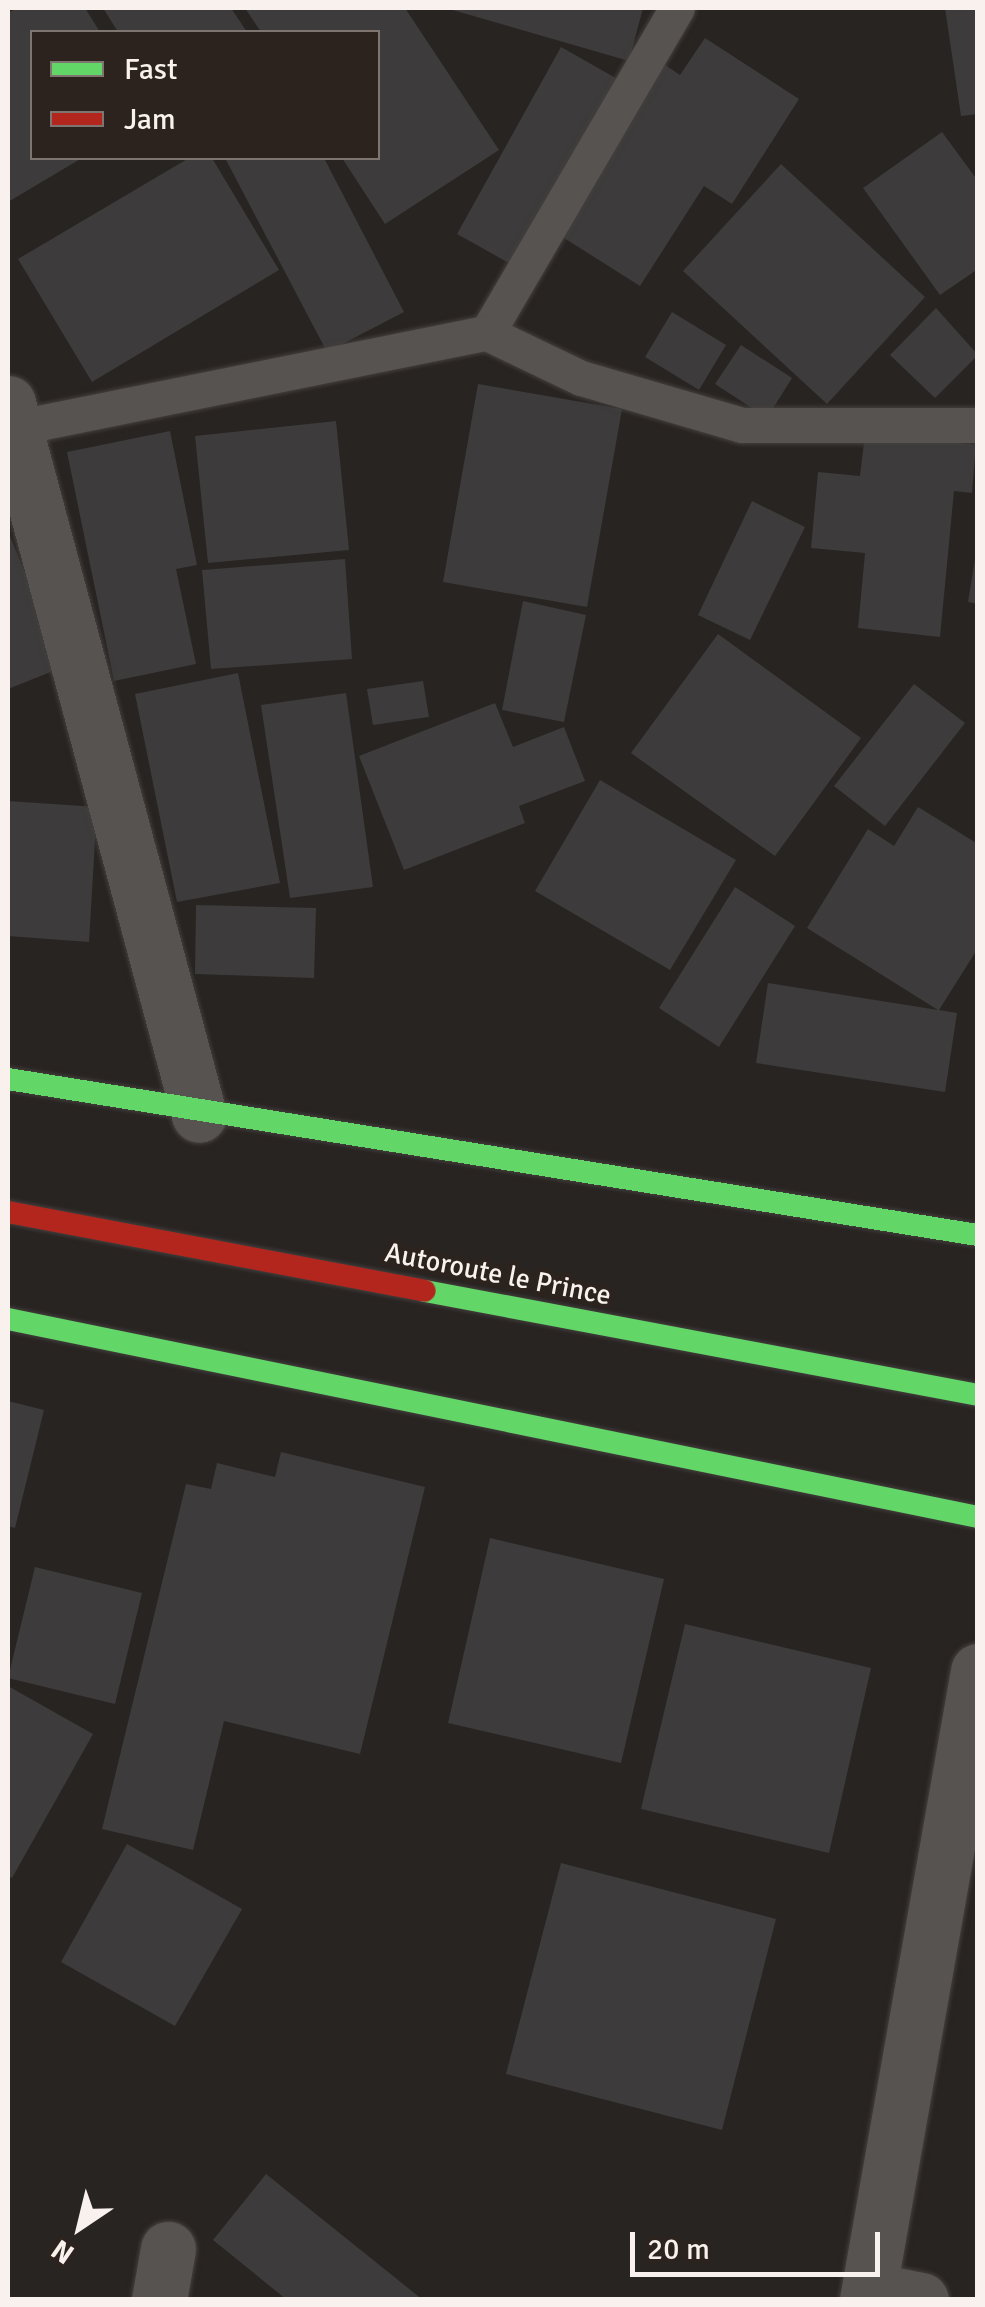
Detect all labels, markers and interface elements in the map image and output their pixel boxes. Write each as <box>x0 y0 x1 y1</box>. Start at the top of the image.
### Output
legend <box>30 30 380 160</box>
text: Fast <box>124 51 177 88</box>
text: Jam <box>124 101 176 138</box>
street label: Autoroute le Prince <box>382 1236 614 1312</box>
north arrow <box>30 2177 130 2277</box>
scale bar <box>635 2212 885 2274</box>
text: 20 m <box>647 2231 710 2268</box>
text: N <box>45 2232 81 2271</box>

